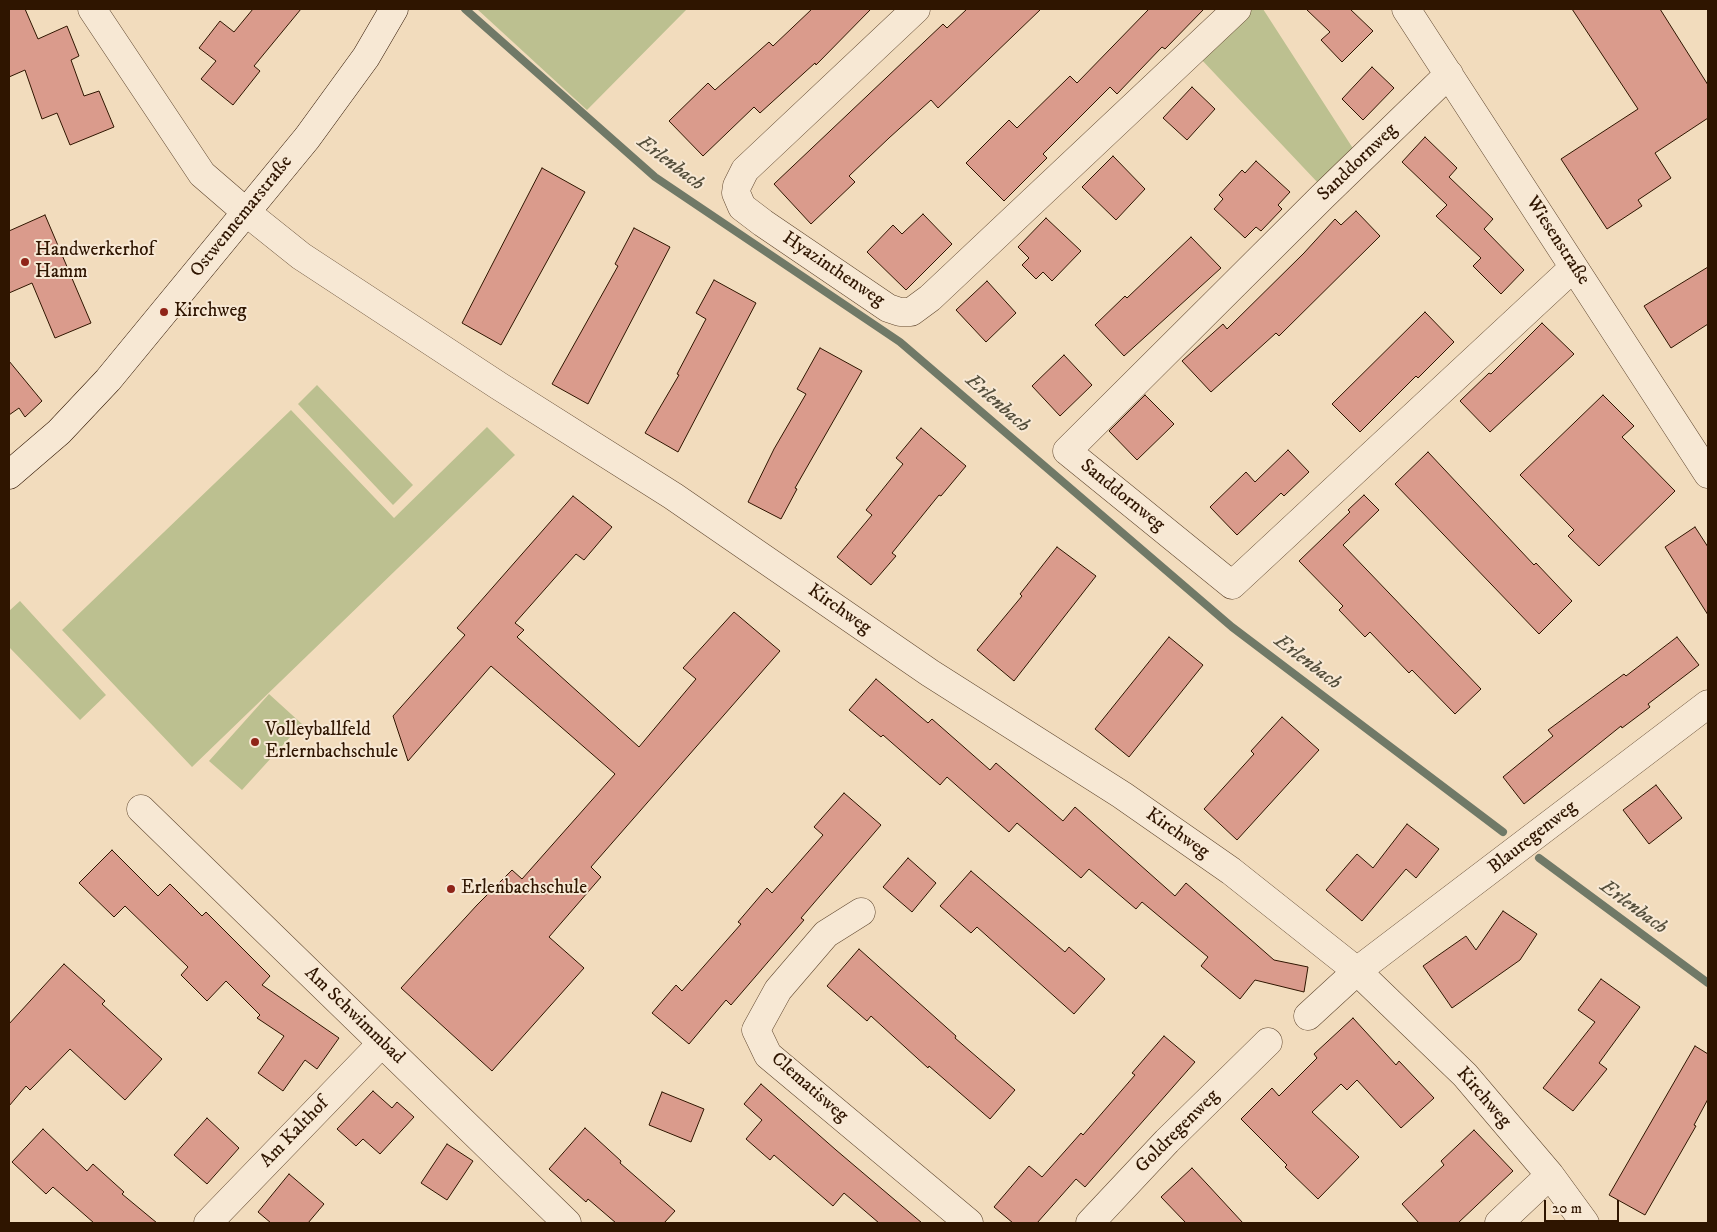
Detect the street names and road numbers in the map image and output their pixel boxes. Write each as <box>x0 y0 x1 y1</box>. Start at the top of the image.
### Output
street label: Sanddornweg <box>1313 119 1403 207</box>
street label: Ostwennemarstraße <box>186 152 298 282</box>
street label: Wiesenstraße <box>1520 192 1594 290</box>
street label: Hyazinthenweg <box>778 227 888 313</box>
street label: Sanddornweg <box>1075 455 1169 537</box>
street label: Kirchweg <box>803 580 875 640</box>
street label: Blauregenweg <box>1484 796 1582 880</box>
street label: Kirchweg <box>1141 804 1213 864</box>
street label: Am Schwimmbad <box>299 963 409 1069</box>
street label: Clematisweg <box>766 1048 852 1128</box>
street label: Kirchweg <box>1451 1063 1515 1133</box>
street label: Goldregenweg <box>1131 1085 1225 1179</box>
street label: Am Kalthof <box>256 1093 334 1173</box>

